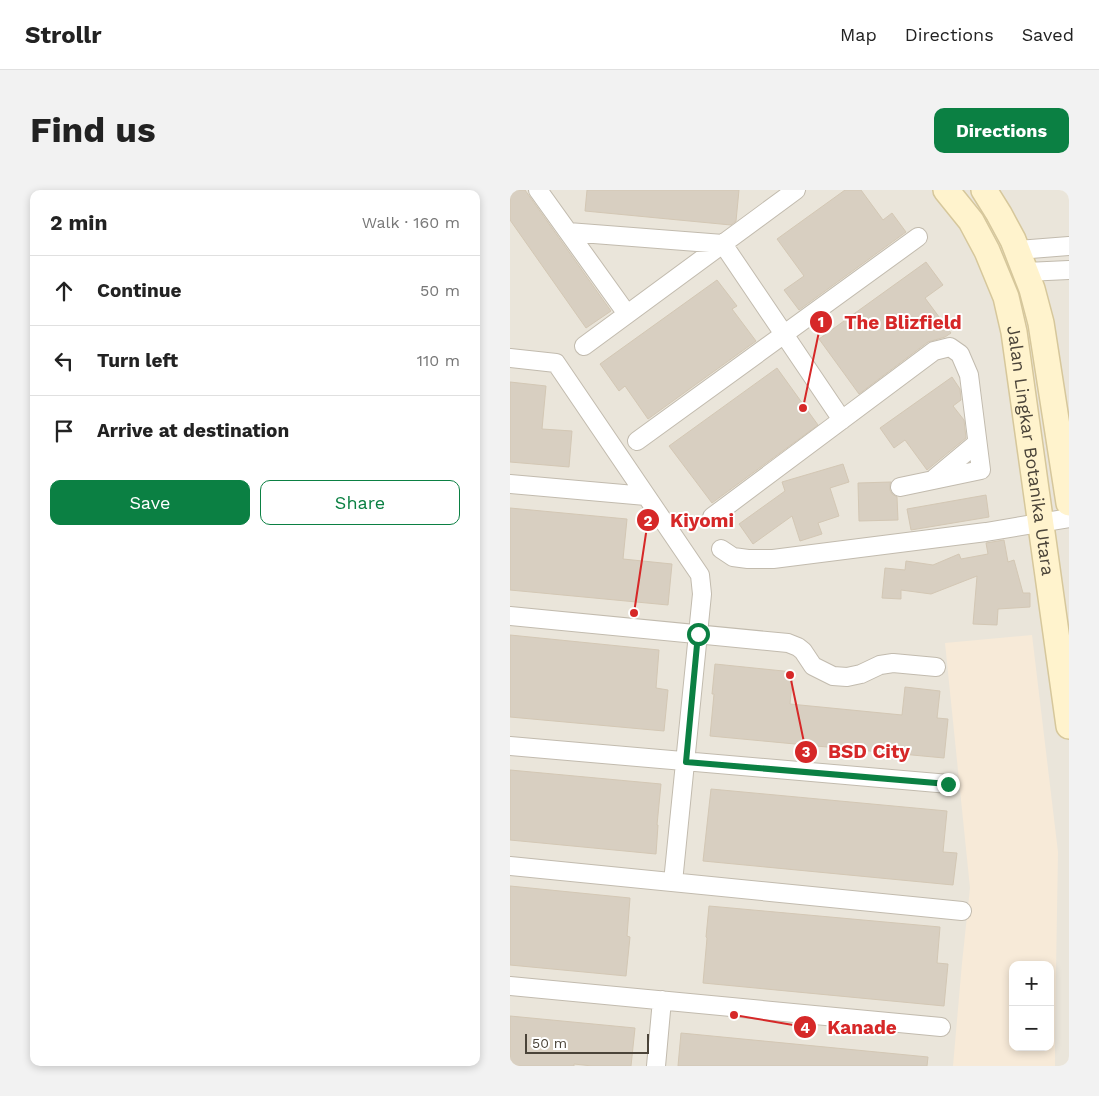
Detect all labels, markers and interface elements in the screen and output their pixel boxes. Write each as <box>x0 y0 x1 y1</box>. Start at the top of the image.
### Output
text: Strollr <box>25 21 102 49</box>
text: Map <box>840 24 877 45</box>
text: Directions <box>905 24 994 45</box>
text: Saved <box>1022 24 1074 45</box>
button: Directions <box>934 108 1069 153</box>
text: Find us <box>30 109 156 151</box>
text: 2 min <box>50 210 107 235</box>
text: Walk · 160 m <box>362 213 460 232</box>
icon: ahead <box>50 277 78 305</box>
text: Continue <box>97 279 181 302</box>
text: 50 m <box>420 281 460 300</box>
callout: The Blizfield <box>809 305 972 339</box>
text: The Blizfield <box>844 311 962 334</box>
text: 1 <box>818 313 824 331</box>
street label: Jalan Lingkar Botanika Utara <box>1003 323 1059 577</box>
icon: left <box>50 347 78 375</box>
text: Turn left <box>97 349 178 372</box>
text: 110 m <box>417 351 460 370</box>
icon: arrive <box>50 417 78 445</box>
text: Arrive at destination <box>97 419 289 442</box>
button: Save <box>50 480 250 525</box>
button: Share <box>260 480 460 525</box>
callout: Kiyomi <box>635 503 744 537</box>
text: Kiyomi <box>670 509 734 532</box>
text: 2 <box>644 512 653 530</box>
route start <box>687 623 710 646</box>
callout: BSD City <box>793 735 920 769</box>
text: BSD City <box>828 740 910 763</box>
text: 3 <box>802 743 811 761</box>
route end <box>937 773 960 796</box>
map controls <box>1009 961 1054 1051</box>
button: + <box>1009 961 1054 1006</box>
button: − <box>1009 1006 1054 1051</box>
callout: Kanade <box>793 1010 907 1044</box>
text: Kanade <box>827 1016 897 1039</box>
text: 4 <box>800 1019 810 1037</box>
scale bar <box>525 1031 649 1054</box>
text: 50 m <box>532 1035 567 1051</box>

